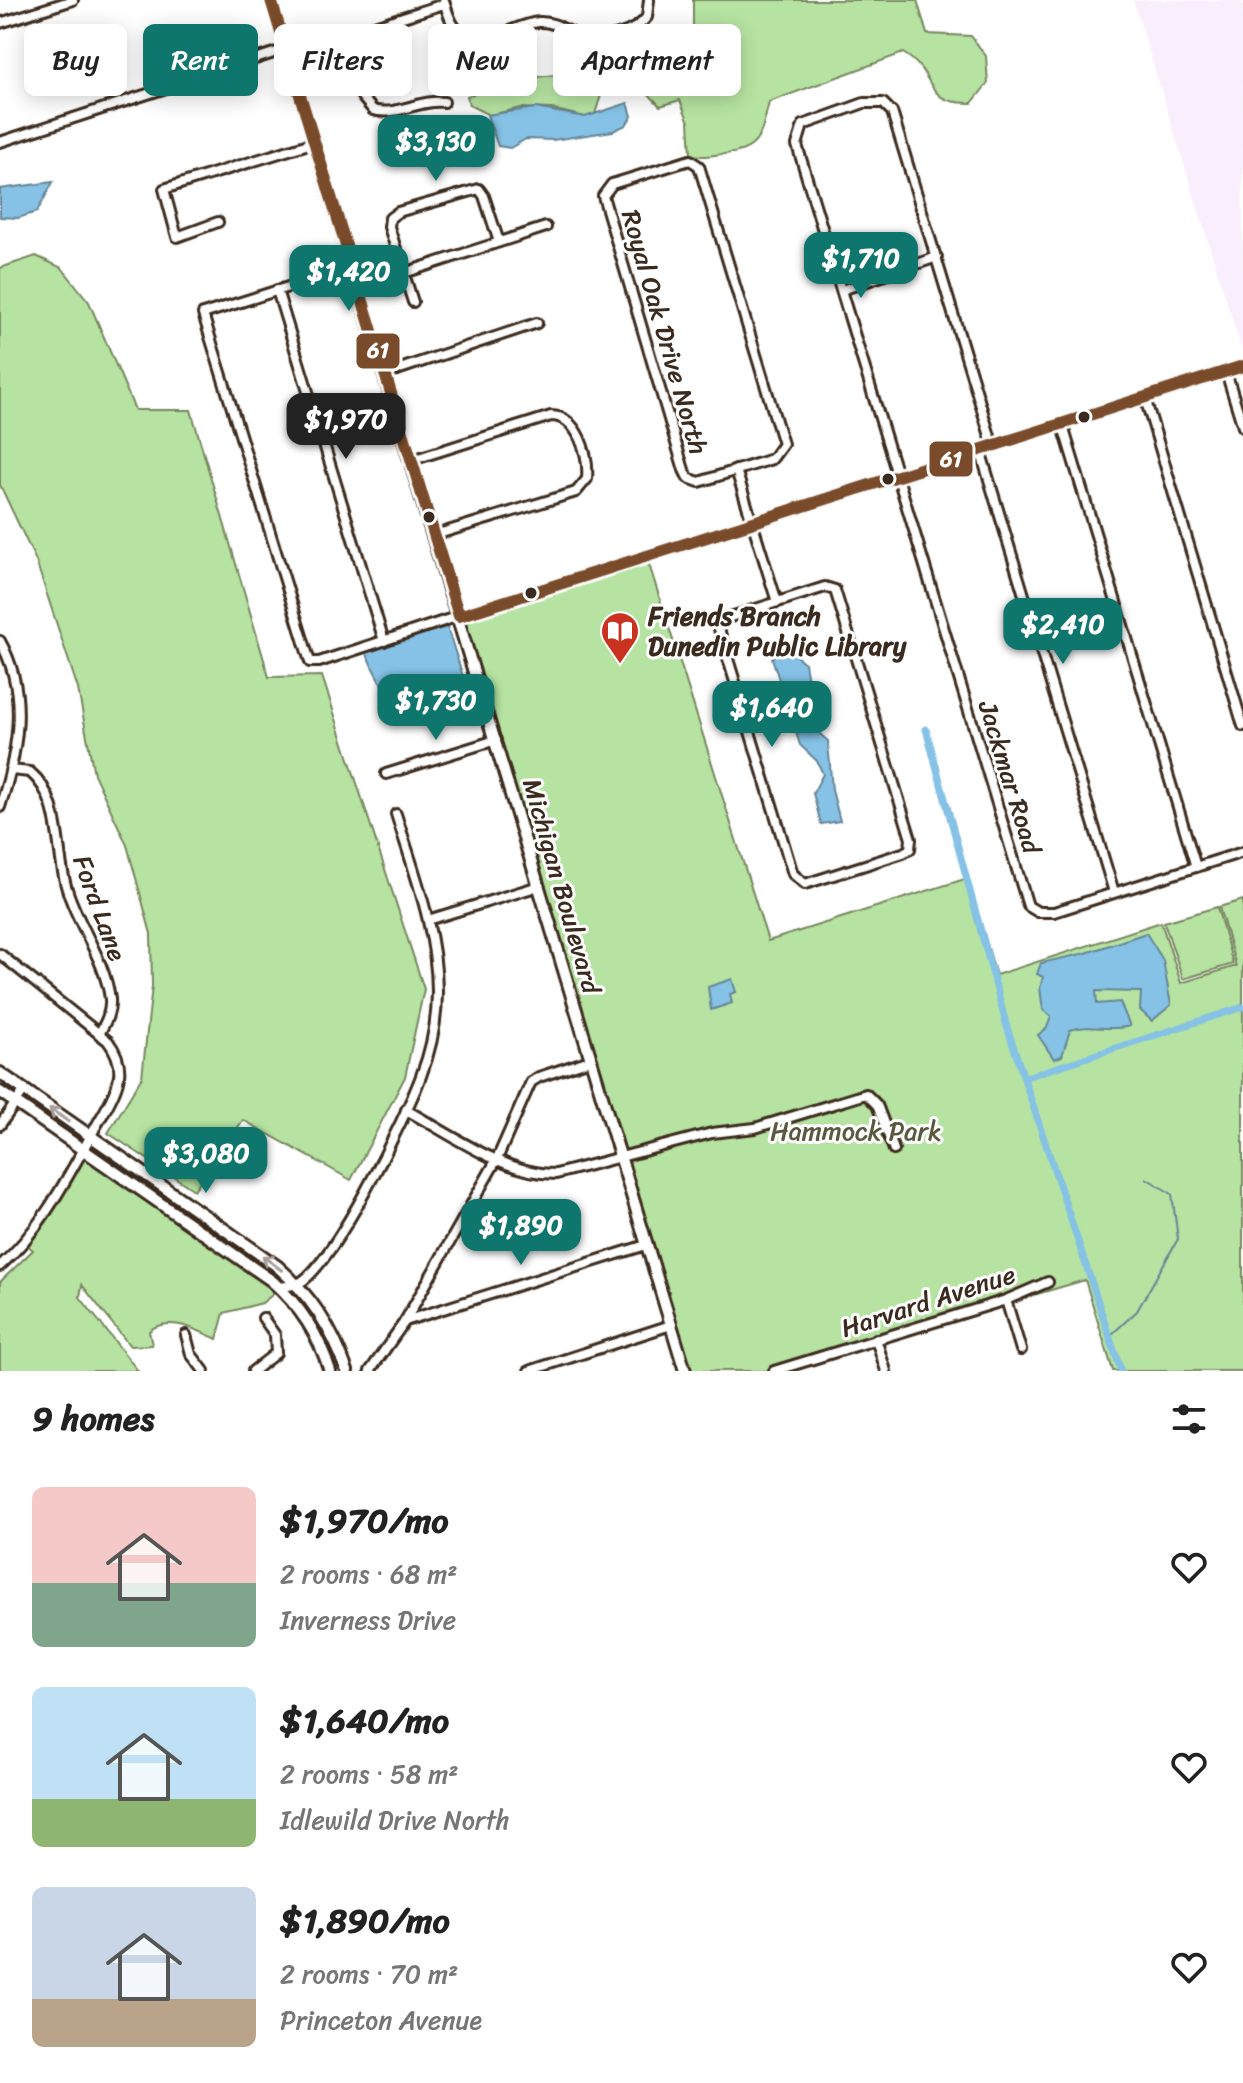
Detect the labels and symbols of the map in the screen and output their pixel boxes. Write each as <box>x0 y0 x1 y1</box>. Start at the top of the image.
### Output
pin: $3,130 <box>371 115 501 183</box>
street label: Royal Oak Drive North <box>608 204 722 460</box>
pin: $1,710 <box>796 232 926 300</box>
pin: $1,420 <box>284 245 414 313</box>
text: 61 <box>366 331 390 370</box>
line badge: 61 <box>355 332 401 370</box>
pin: $1,970 <box>281 393 411 461</box>
unlabelled marker <box>1076 409 1092 425</box>
line badge: 61 <box>928 440 974 478</box>
text: 61 <box>939 440 963 479</box>
unlabelled marker <box>880 471 896 487</box>
unlabelled marker <box>421 509 437 525</box>
unlabelled marker <box>523 585 539 601</box>
place label: Friends Branch Dunedin Public Library <box>647 593 907 669</box>
pin: $2,410 <box>998 598 1128 666</box>
library icon: Friends Branch Dunedin Public Library <box>599 610 641 665</box>
pin: $1,730 <box>371 674 501 742</box>
pin: $1,640 <box>707 681 837 749</box>
street label: Jackmar Road <box>965 694 1056 861</box>
street label: Michigan Boulevard <box>509 773 615 1001</box>
street label: Ford Lane <box>60 848 141 968</box>
one-way arrow <box>48 1107 70 1123</box>
park label: Hammock Park <box>770 1108 942 1154</box>
pin: $3,080 <box>141 1127 271 1195</box>
pin: $1,890 <box>456 1199 586 1267</box>
street label: Harvard Avenue <box>835 1251 1021 1351</box>
one-way arrow <box>262 1255 283 1272</box>

